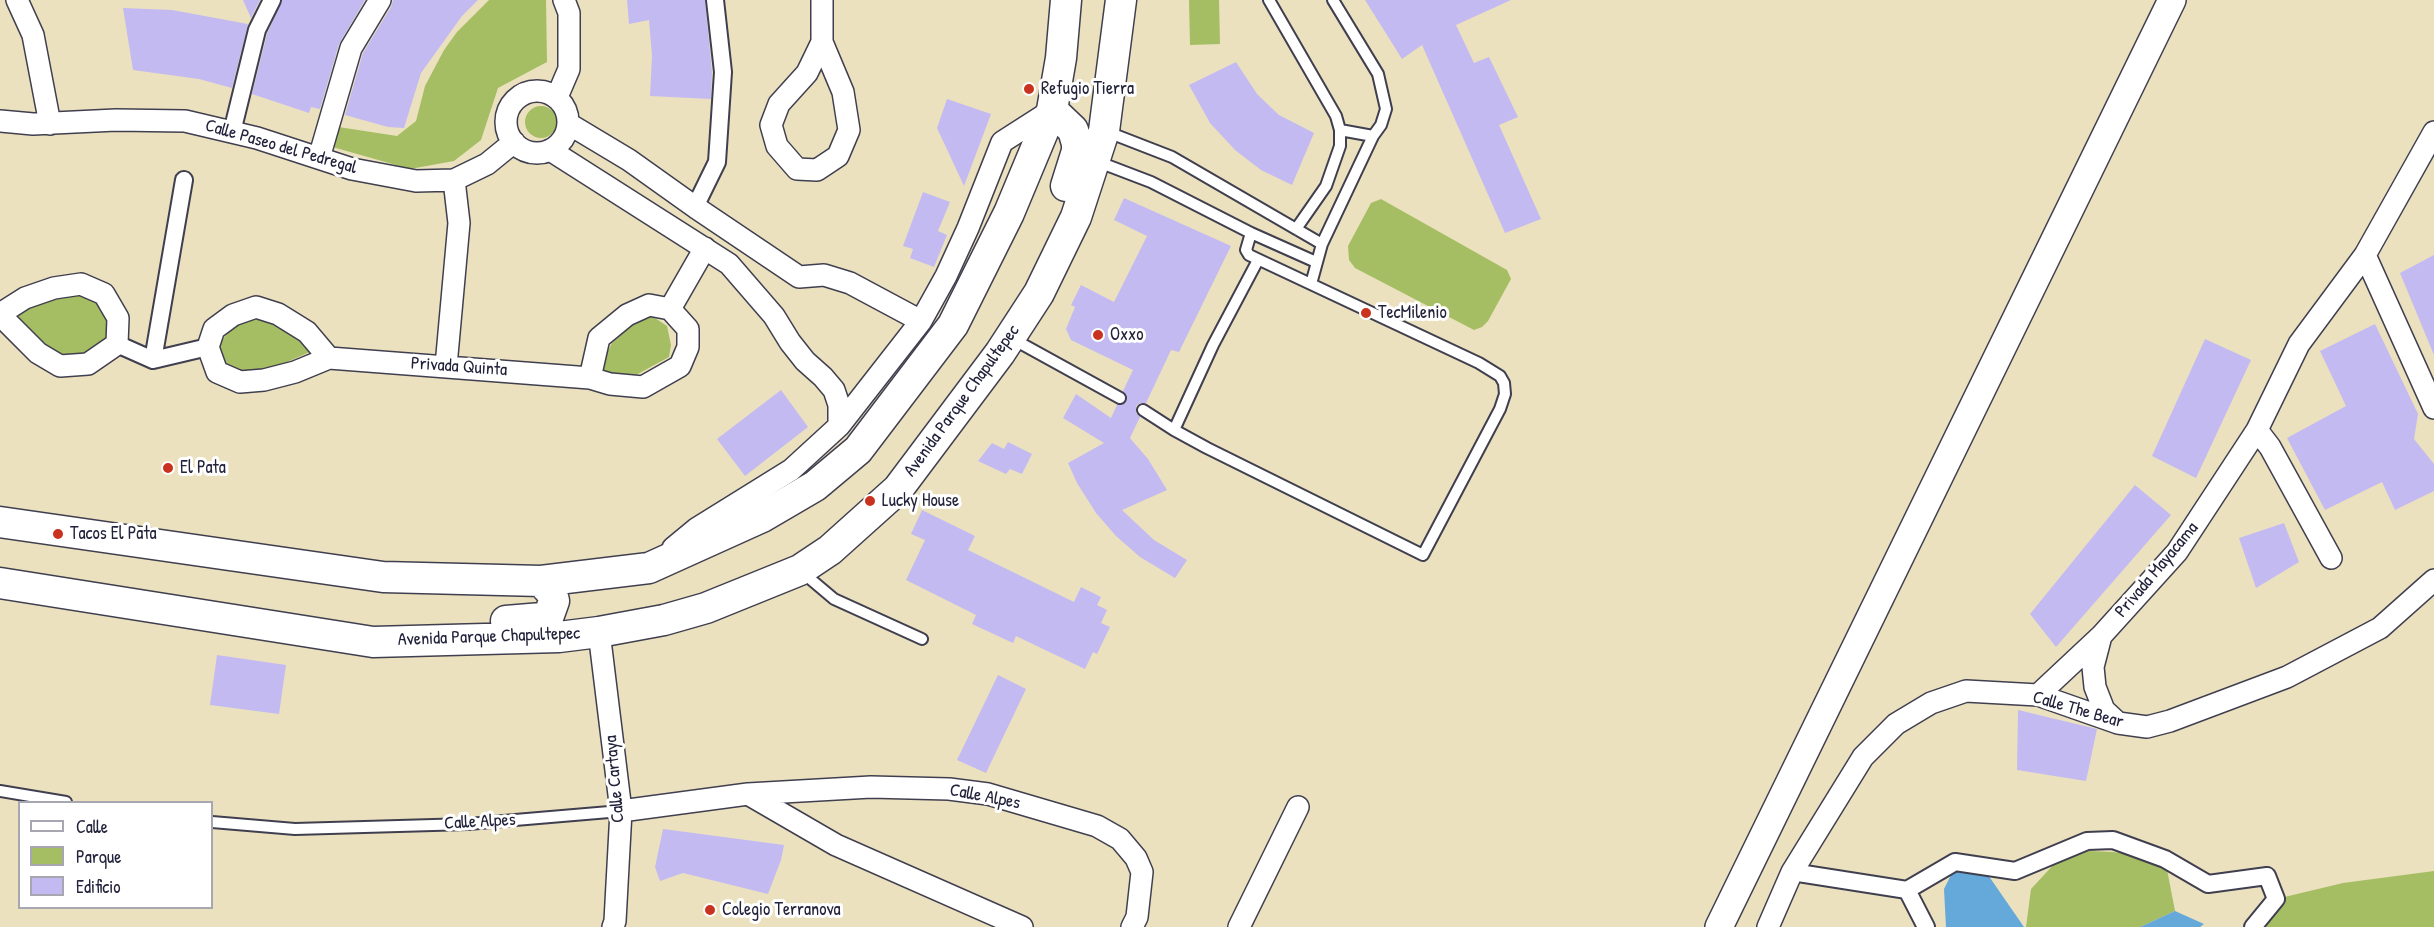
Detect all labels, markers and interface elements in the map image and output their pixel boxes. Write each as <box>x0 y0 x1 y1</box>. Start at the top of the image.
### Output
place label: Refugio Tierra <box>1041 78 1134 100</box>
marker: Refugio Tierra <box>1022 82 1036 96</box>
street label: Calle Paseo del Pedregal <box>203 115 359 179</box>
place label: TecMilenio <box>1378 302 1447 324</box>
marker: TecMilenio <box>1359 306 1373 320</box>
street label: Avenida Parque Chapultepec <box>900 321 1024 481</box>
place label: Oxxo <box>1110 324 1143 346</box>
marker: Oxxo <box>1091 328 1105 342</box>
street label: Privada Quinta <box>410 353 508 381</box>
place label: El Pata <box>180 457 226 479</box>
marker: El Pata <box>161 461 175 475</box>
place label: Lucky House <box>882 490 959 512</box>
marker: Lucky House <box>863 494 877 508</box>
street label: Privada Mayacama <box>2111 518 2203 622</box>
place label: Tacos El Pata <box>70 523 157 545</box>
marker: Tacos El Pata <box>51 527 65 541</box>
street label: Avenida Parque Chapultepec <box>397 623 581 651</box>
street label: Calle The Bear <box>2030 687 2126 733</box>
street label: Calle Cartaya <box>600 734 630 824</box>
street label: Calle Alpes <box>948 780 1022 814</box>
legend <box>18 801 213 909</box>
street label: Calle Alpes <box>444 809 516 835</box>
text: Calle <box>76 814 108 839</box>
text: Parque <box>76 844 121 869</box>
text: Edificio <box>76 874 120 899</box>
place label: Colegio Terranova <box>722 899 841 921</box>
marker: Colegio Terranova <box>703 903 717 917</box>

